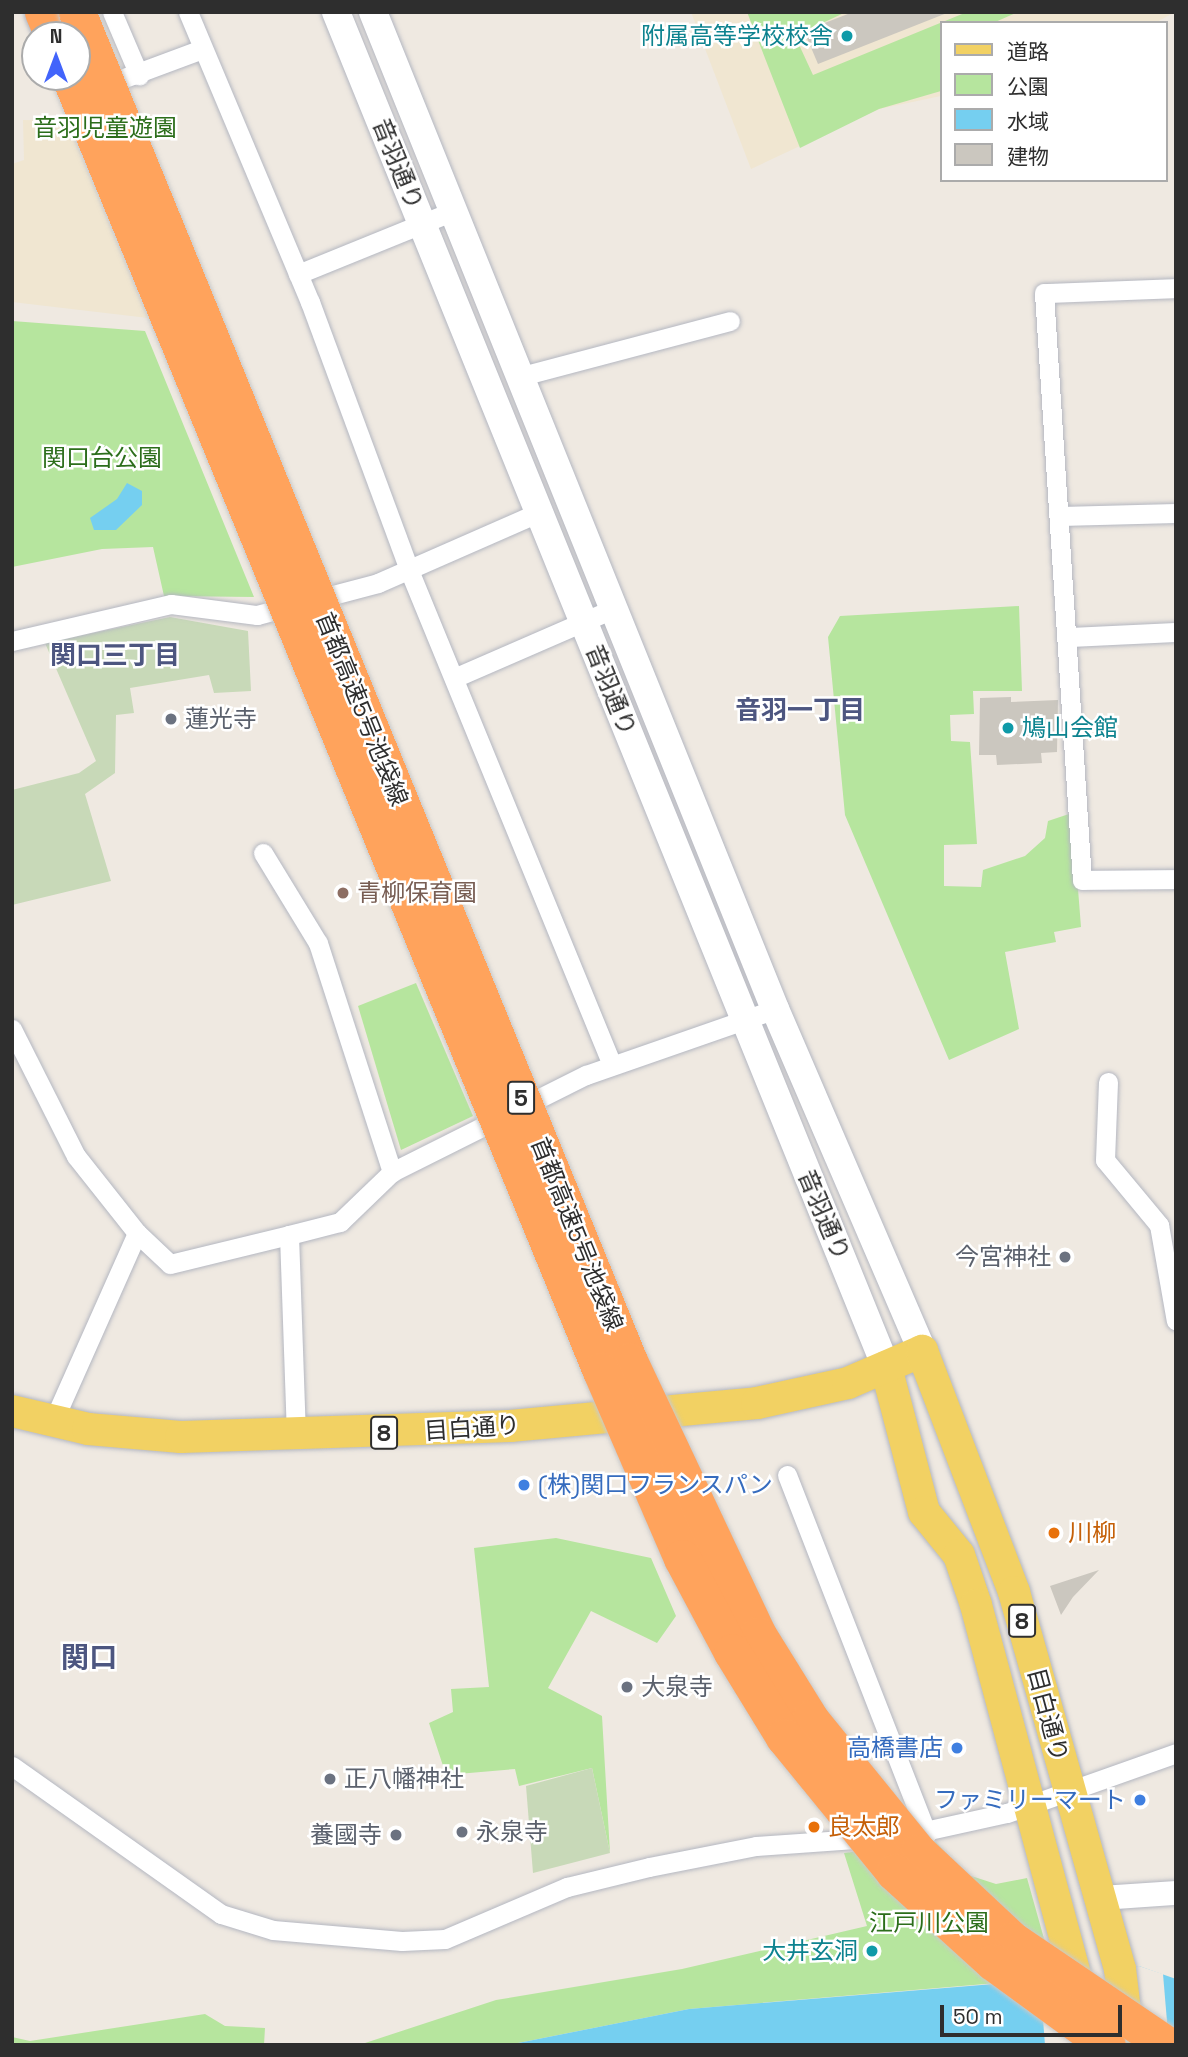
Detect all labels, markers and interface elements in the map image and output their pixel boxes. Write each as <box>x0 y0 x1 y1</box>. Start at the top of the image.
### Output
north arrow <box>21 21 91 91</box>
legend <box>940 21 1167 182</box>
place label: 附属高等学校校舎 <box>641 22 833 50</box>
text: N <box>50 24 62 49</box>
marker: 附属高等学校校舎 <box>839 28 855 44</box>
text: 道路 <box>1007 38 1049 65</box>
text: 公園 <box>1007 73 1049 100</box>
text: 水域 <box>1007 108 1049 135</box>
park label: 音羽児童遊園 <box>33 114 177 142</box>
street label: 音羽通り <box>367 114 429 214</box>
text: 建物 <box>1007 143 1049 170</box>
park label: 関口台公園 <box>42 444 162 472</box>
street label: 首都高速5号池袋線 <box>310 608 414 810</box>
district label: 関口三丁目 <box>50 640 180 672</box>
street label: 音羽通り <box>580 640 642 740</box>
district label: 音羽一丁目 <box>735 695 865 727</box>
place label: 蓮光寺 <box>185 705 257 733</box>
marker: 蓮光寺 <box>163 711 179 727</box>
place label: 鳩山会館 <box>1022 714 1118 742</box>
marker: 鳩山会館 <box>1000 720 1016 736</box>
place label: 青柳保育園 <box>357 879 477 907</box>
marker: 青柳保育園 <box>335 885 351 901</box>
road number: 5 <box>507 1078 535 1118</box>
street label: 首都高速5号池袋線 <box>525 1133 629 1335</box>
street label: 音羽通り <box>792 1165 856 1265</box>
place label: 今宮神社 <box>955 1243 1051 1271</box>
marker: 今宮神社 <box>1057 1249 1073 1265</box>
street label: 目白通り <box>423 1410 521 1446</box>
road number: 8 <box>370 1414 398 1452</box>
place label: (株)関口フランスパン <box>538 1471 772 1499</box>
marker: (株)関口フランスパン <box>516 1477 532 1493</box>
place label: 川柳 <box>1068 1519 1116 1547</box>
marker: 川柳 <box>1046 1525 1062 1541</box>
road number: 8 <box>1008 1602 1036 1640</box>
district label: 関口 <box>61 1640 117 1674</box>
street label: 目白通り <box>1022 1665 1074 1765</box>
place label: 大泉寺 <box>641 1673 713 1701</box>
marker: 大泉寺 <box>619 1679 635 1695</box>
place label: 高橋書店 <box>847 1734 943 1762</box>
marker: 高橋書店 <box>949 1740 965 1756</box>
place label: 正八幡神社 <box>344 1765 464 1793</box>
marker: 正八幡神社 <box>322 1771 338 1787</box>
place label: ファミリーマート <box>934 1786 1126 1814</box>
marker: ファミリーマート <box>1132 1792 1148 1808</box>
place label: 良太郎 <box>828 1813 900 1841</box>
place label: 永泉寺 <box>476 1818 548 1846</box>
marker: 良太郎 <box>806 1819 822 1835</box>
place label: 養國寺 <box>310 1821 382 1849</box>
marker: 永泉寺 <box>454 1824 470 1840</box>
marker: 養國寺 <box>388 1827 404 1843</box>
park label: 江戸川公園 <box>869 1909 989 1937</box>
place label: 大井玄洞 <box>762 1937 858 1965</box>
marker: 大井玄洞 <box>864 1943 880 1959</box>
scale bar <box>943 1990 1125 2034</box>
text: 50 m <box>953 2003 1003 2030</box>

